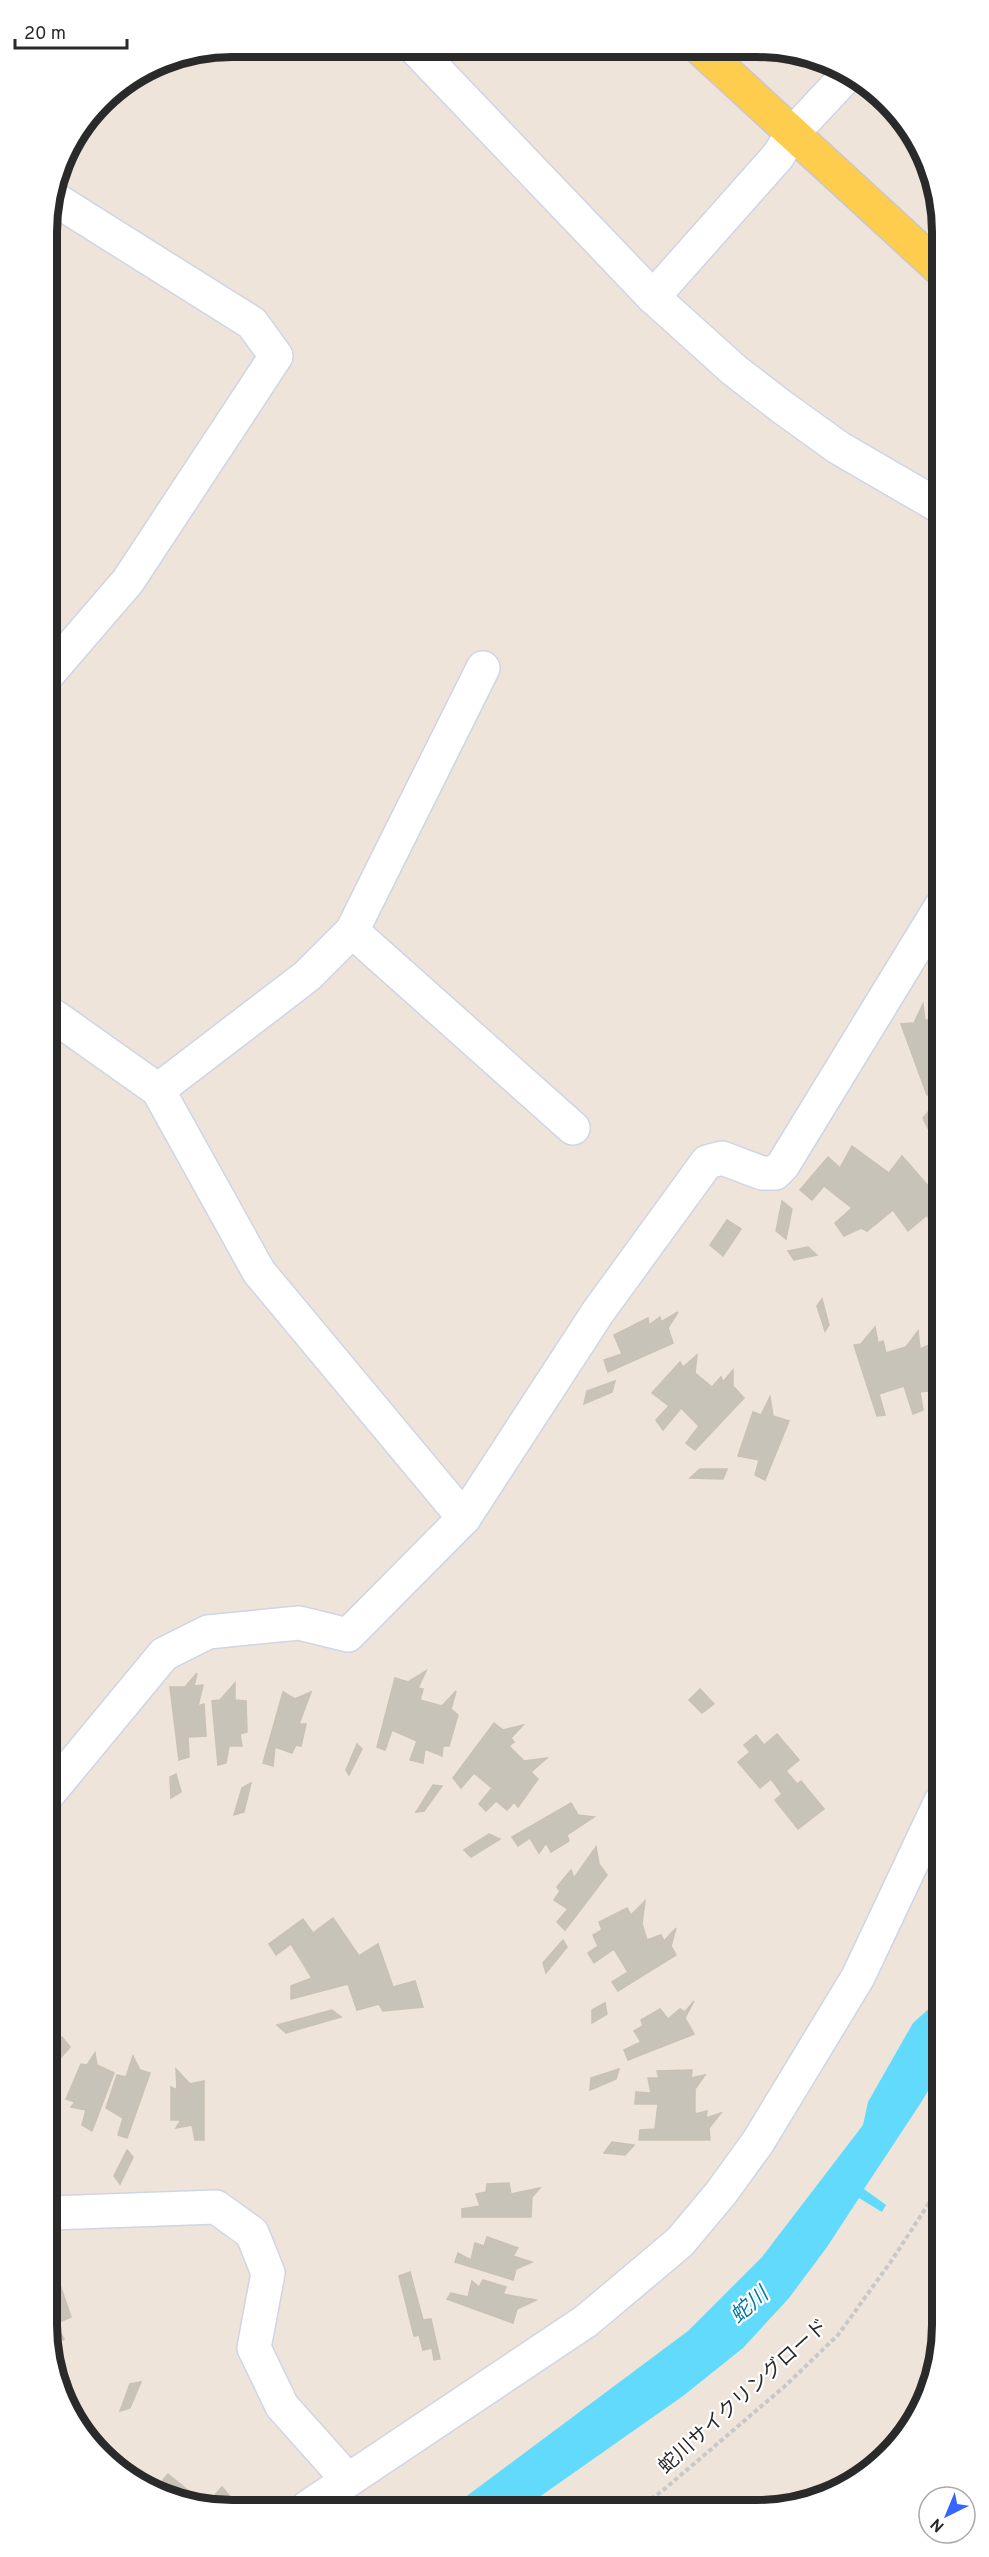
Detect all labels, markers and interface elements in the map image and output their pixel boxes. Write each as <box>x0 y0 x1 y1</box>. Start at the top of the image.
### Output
scale bar <box>15 12 128 50</box>
text: 20 m <box>24 23 66 46</box>
water label: 蛇川 <box>725 2281 776 2330</box>
street label: 蛇川サイクリングロード <box>654 2314 834 2480</box>
north arrow <box>917 2485 977 2545</box>
text: N <box>927 2513 949 2536</box>

